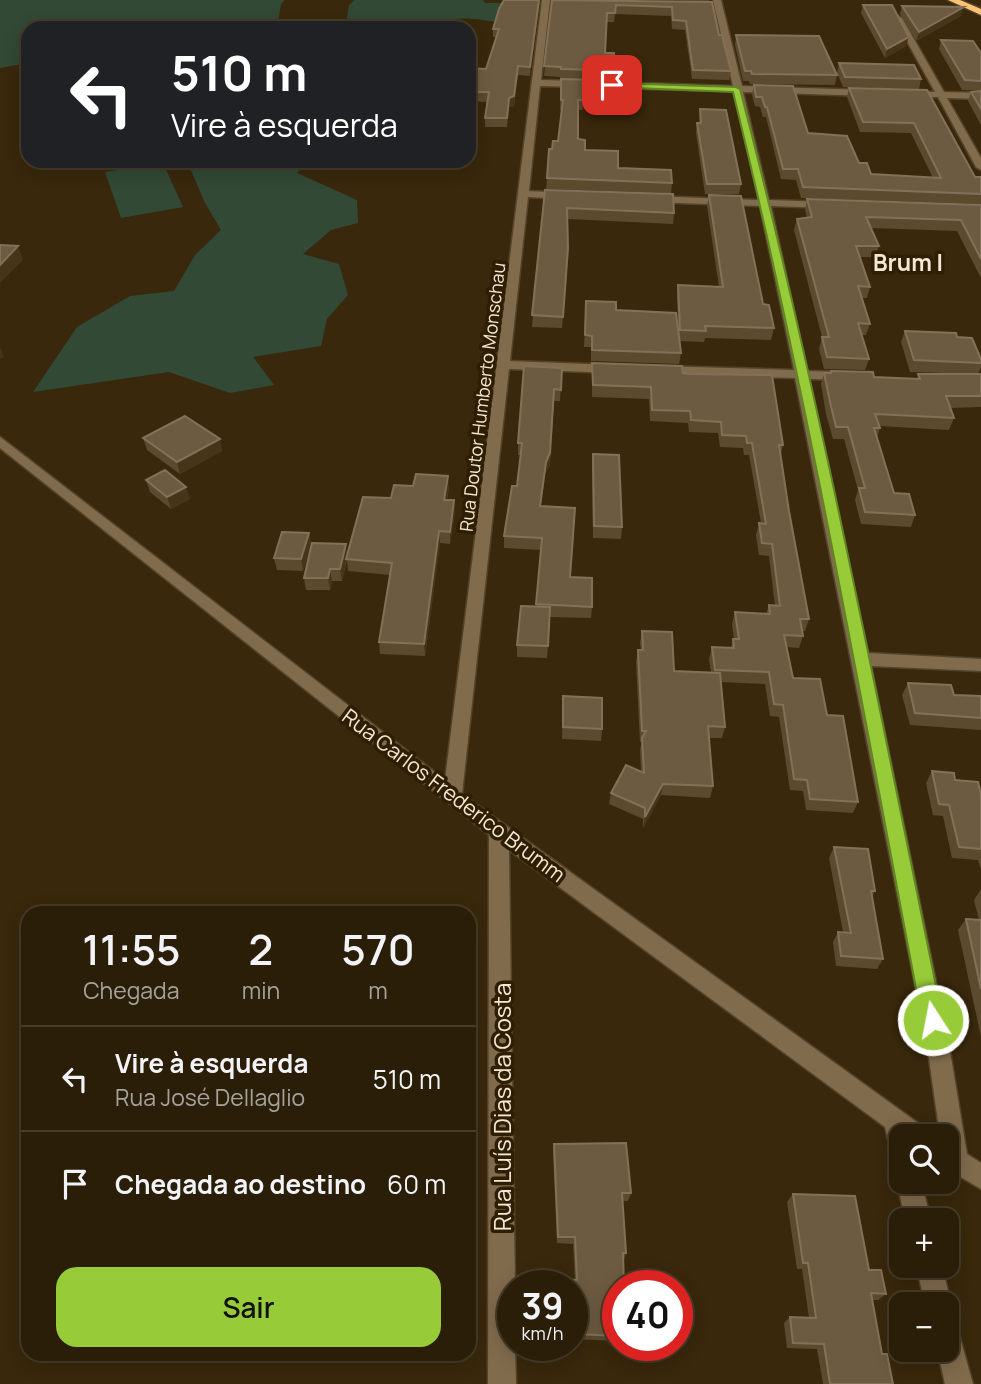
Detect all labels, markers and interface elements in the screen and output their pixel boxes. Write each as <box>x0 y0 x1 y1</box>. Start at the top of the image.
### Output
text: 510 m <box>171 39 307 106</box>
icon: left <box>56 49 147 140</box>
pin <box>582 55 642 115</box>
icon: arrive <box>593 66 631 104</box>
text: Vire à esquerda <box>171 103 398 147</box>
district label: Brum I <box>873 246 943 278</box>
street label: Rua Doutor Humberto Monschau <box>454 261 510 533</box>
street label: Rua Carlos Frederico Brumm <box>337 702 571 888</box>
text: 11:55 <box>82 920 180 978</box>
text: 2 <box>249 920 273 978</box>
text: 570 <box>341 920 415 978</box>
text: Chegada <box>83 974 179 1006</box>
text: min <box>242 974 280 1006</box>
text: m <box>368 974 388 1006</box>
street label: Rua Luís Dias da Costa <box>485 983 518 1231</box>
position arrow <box>896 983 970 1057</box>
text: Vire à esquerda <box>115 1045 308 1081</box>
icon: left <box>56 1060 94 1098</box>
text: 510 m <box>373 1061 441 1097</box>
text: Rua José Dellaglio <box>115 1081 305 1113</box>
map controls <box>889 1124 959 1362</box>
button: search <box>889 1124 959 1194</box>
icon: arrive <box>56 1165 94 1203</box>
text: Chegada ao destino <box>115 1166 366 1202</box>
text: 60 m <box>387 1166 446 1202</box>
button: + <box>889 1208 959 1278</box>
button: Sair <box>56 1267 441 1347</box>
speed limit sign: 40 <box>602 1270 693 1361</box>
text: 39 <box>521 1282 564 1330</box>
button: − <box>889 1292 959 1362</box>
text: km/h <box>522 1321 563 1345</box>

